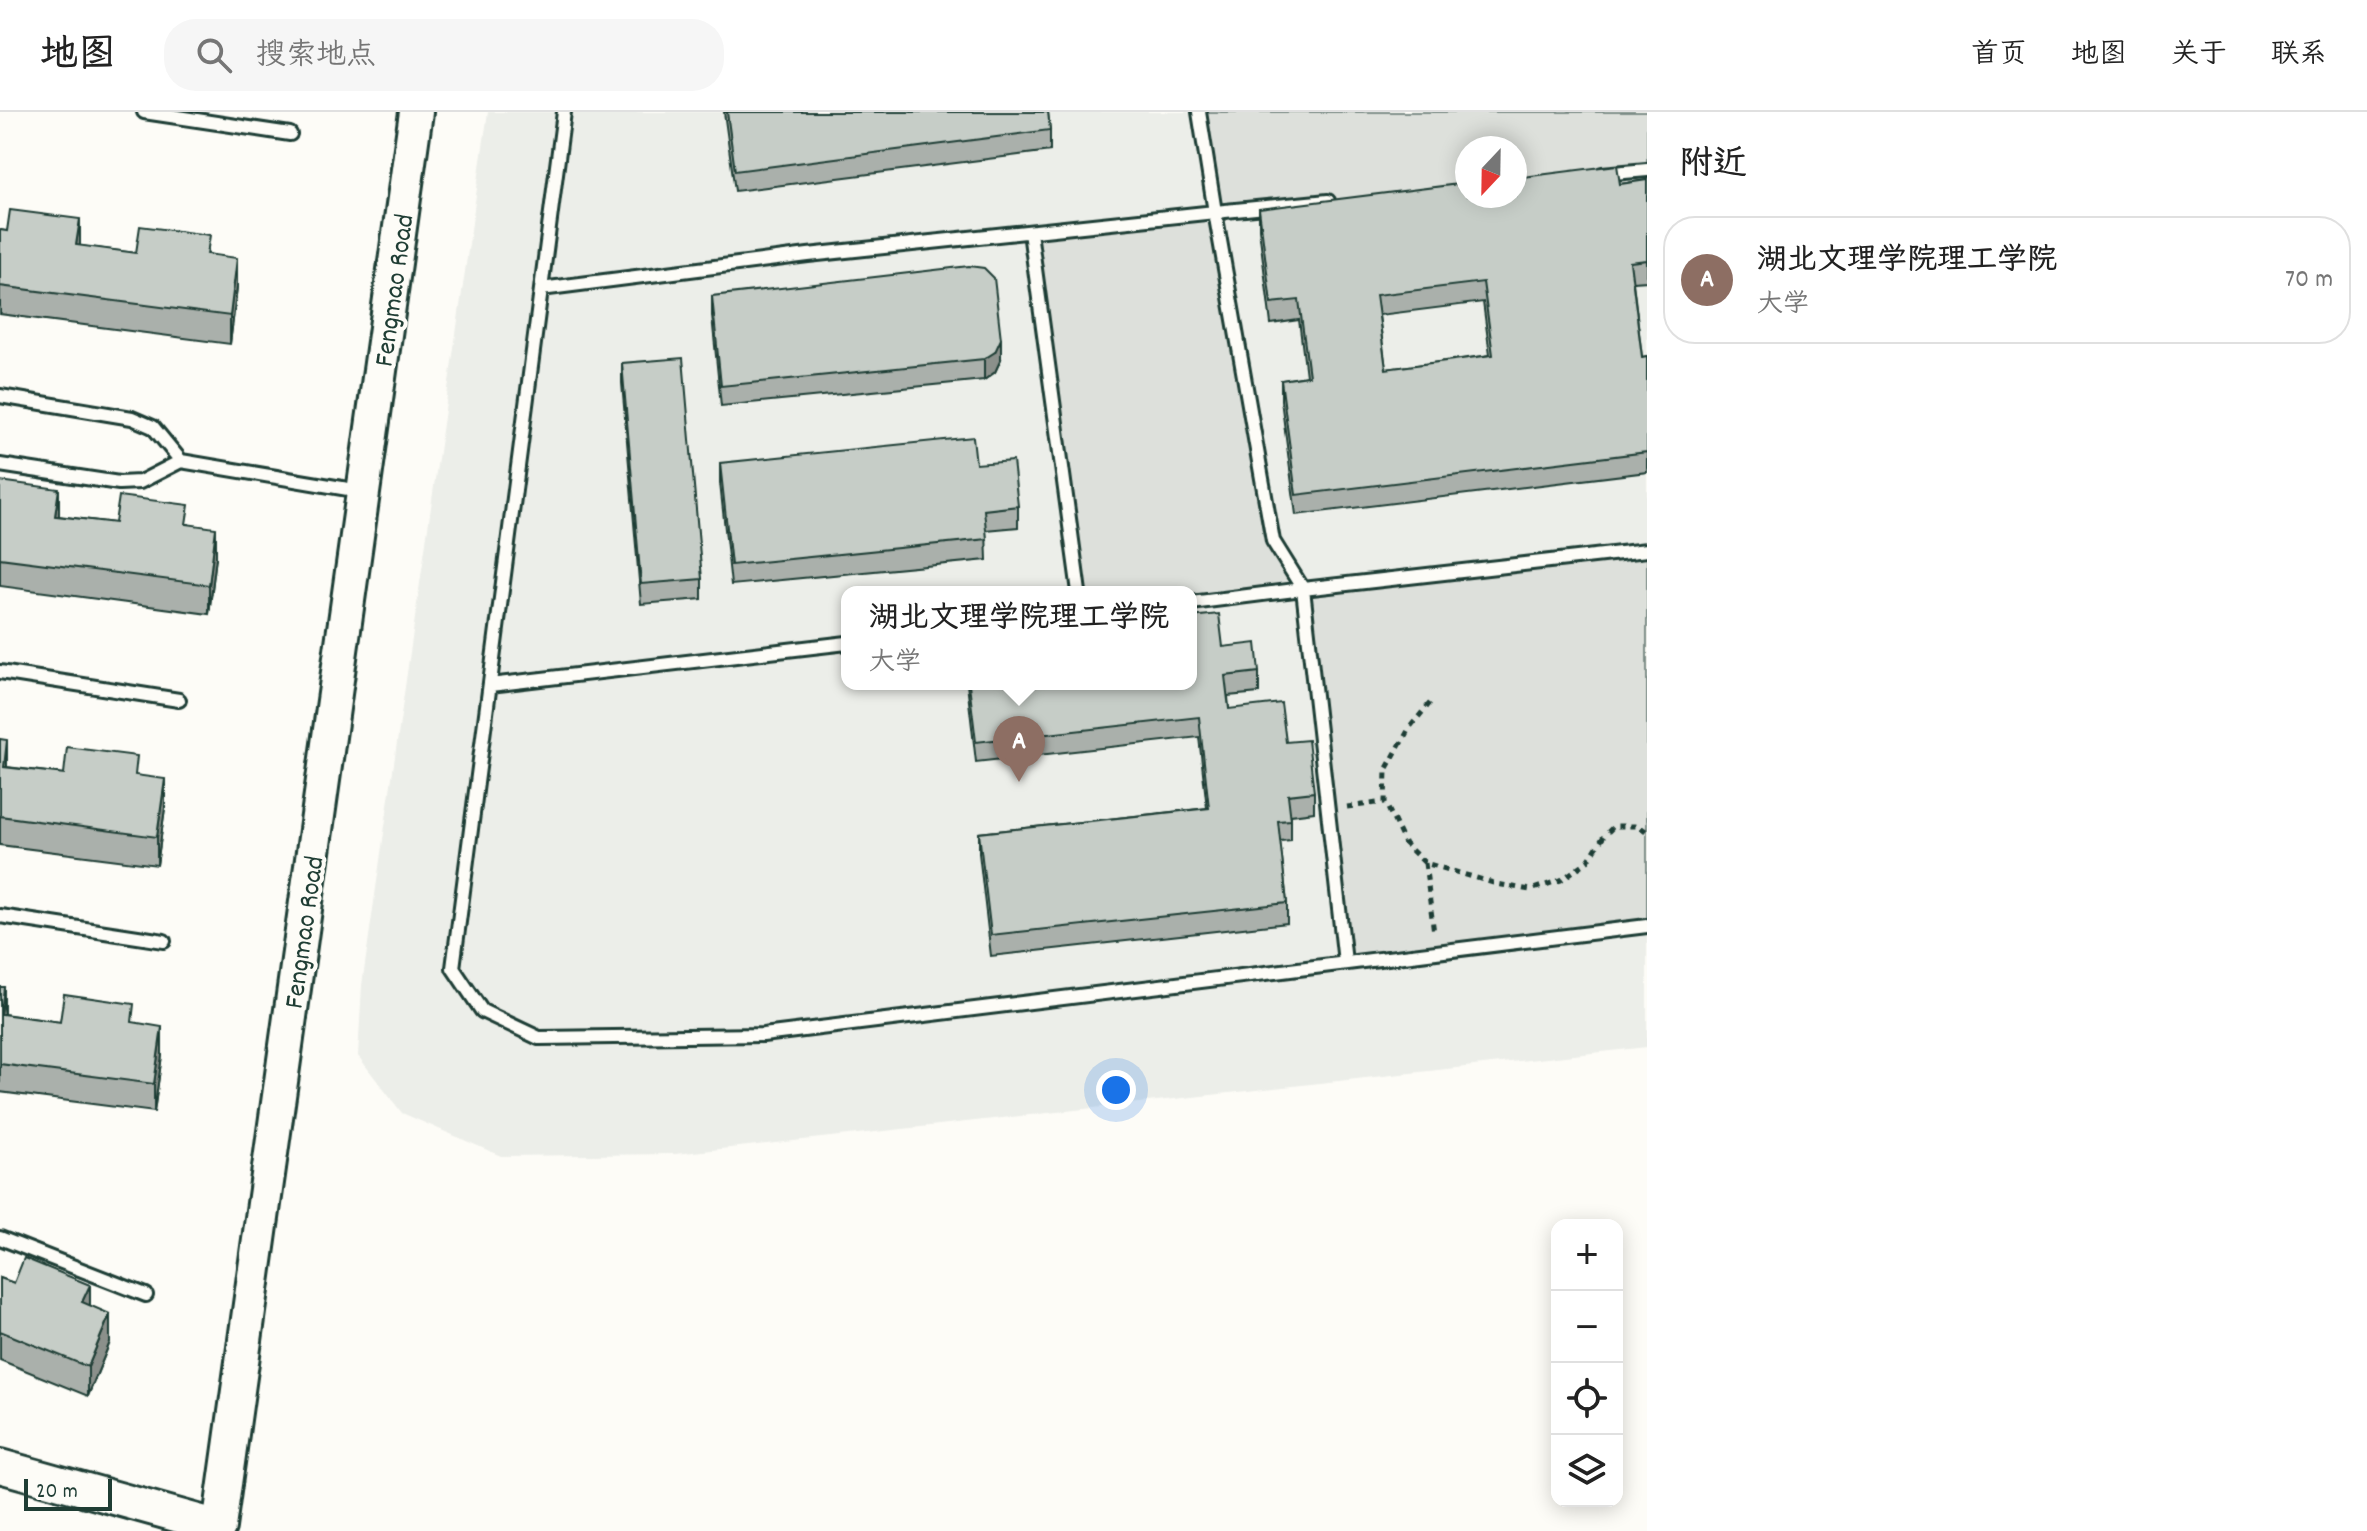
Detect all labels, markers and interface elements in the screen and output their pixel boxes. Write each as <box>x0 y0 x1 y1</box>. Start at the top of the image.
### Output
search box <box>164 19 724 91</box>
text: 地图 <box>40 30 116 85</box>
icon: search <box>192 33 236 77</box>
text: 搜索地点 <box>256 36 376 79</box>
text: 首页 <box>1971 37 2027 77</box>
text: 地图 <box>2071 37 2127 77</box>
text: 关于 <box>2171 37 2227 77</box>
text: 联系 <box>2271 37 2327 77</box>
north arrow <box>1455 136 1527 208</box>
text: 附近 <box>1679 142 1747 191</box>
street label: Fengmao Road <box>366 212 427 370</box>
text: 湖北文理学院理工学院 <box>1757 241 2057 284</box>
text: A <box>1700 262 1714 299</box>
text: 70 m <box>2285 262 2333 299</box>
text: 大学 <box>1757 287 1809 324</box>
popup <box>841 586 1197 690</box>
text: 湖北文理学院理工学院 <box>869 599 1169 642</box>
text: 大学 <box>869 645 921 682</box>
pin: A <box>993 716 1045 782</box>
street label: Fengmao Road <box>276 854 337 1012</box>
your location <box>1096 1070 1136 1110</box>
map controls <box>1551 1219 1623 1507</box>
button: + <box>1551 1219 1623 1291</box>
button: − <box>1551 1291 1623 1363</box>
button: locate <box>1551 1363 1623 1435</box>
button: layers <box>1551 1435 1623 1507</box>
scale bar <box>24 1475 112 1511</box>
text: 20 m <box>36 1477 78 1508</box>

